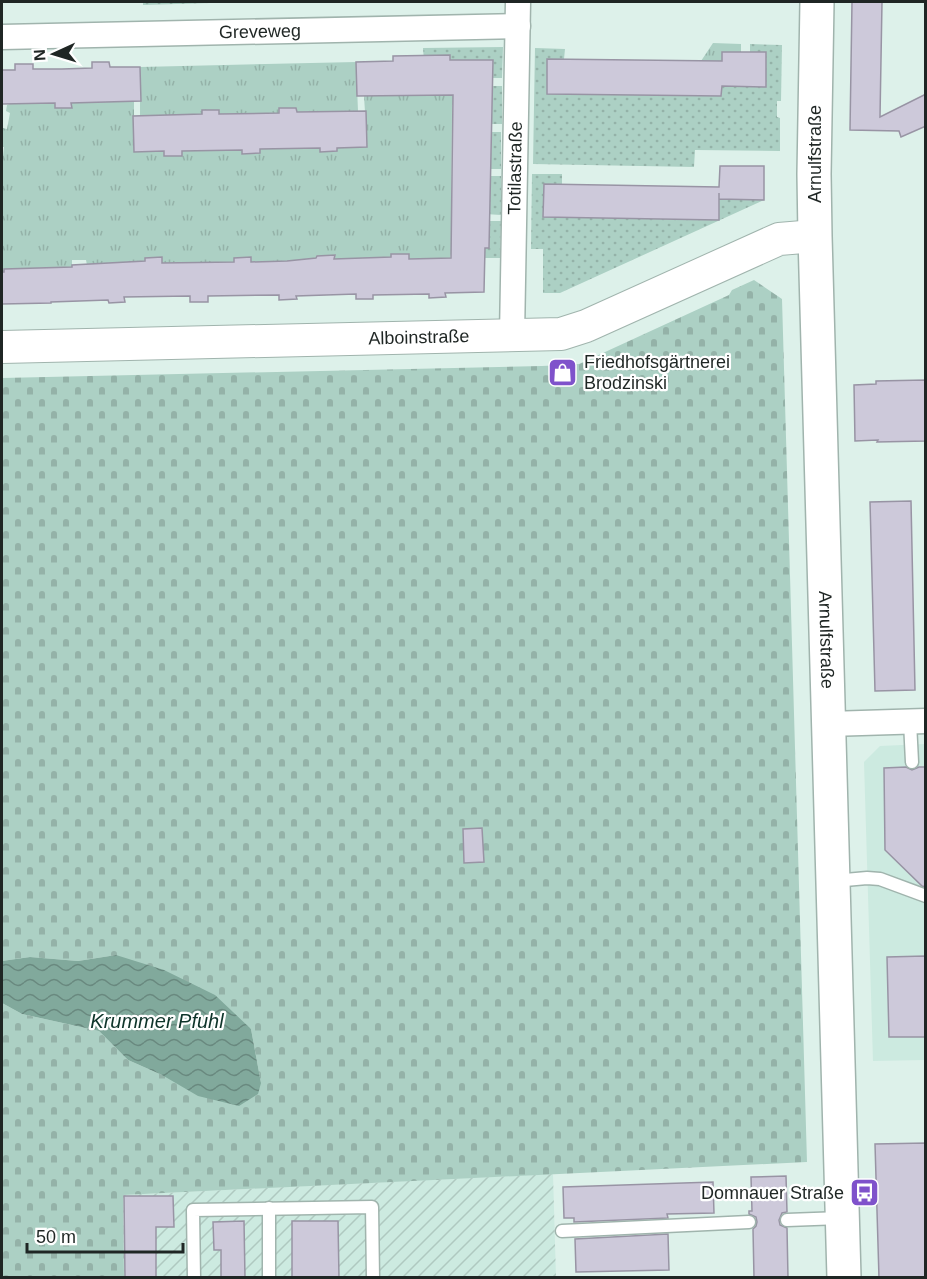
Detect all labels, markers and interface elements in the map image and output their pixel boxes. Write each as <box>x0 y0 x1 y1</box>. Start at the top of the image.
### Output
street label: Greveweg <box>219 21 301 42</box>
north arrow <box>24 24 84 84</box>
text: N <box>31 49 48 61</box>
street label: Arnulfstraße <box>805 105 825 203</box>
street label: Totilastraße <box>504 121 526 215</box>
street label: Alboinstraße <box>368 326 470 348</box>
place label: Friedhofsgärtnerei Brodzinski <box>584 352 730 393</box>
shop icon: Friedhofsgärtnerei Brodzinski <box>547 356 579 388</box>
street label: Arnulfstraße <box>815 590 838 689</box>
water label: Krummer Pfuhl <box>90 1010 224 1032</box>
bus stop icon: Domnauer Straße <box>849 1177 881 1209</box>
place label: Domnauer Straße <box>701 1183 844 1203</box>
scale bar <box>27 1216 183 1254</box>
text: 50 m <box>36 1227 76 1247</box>

